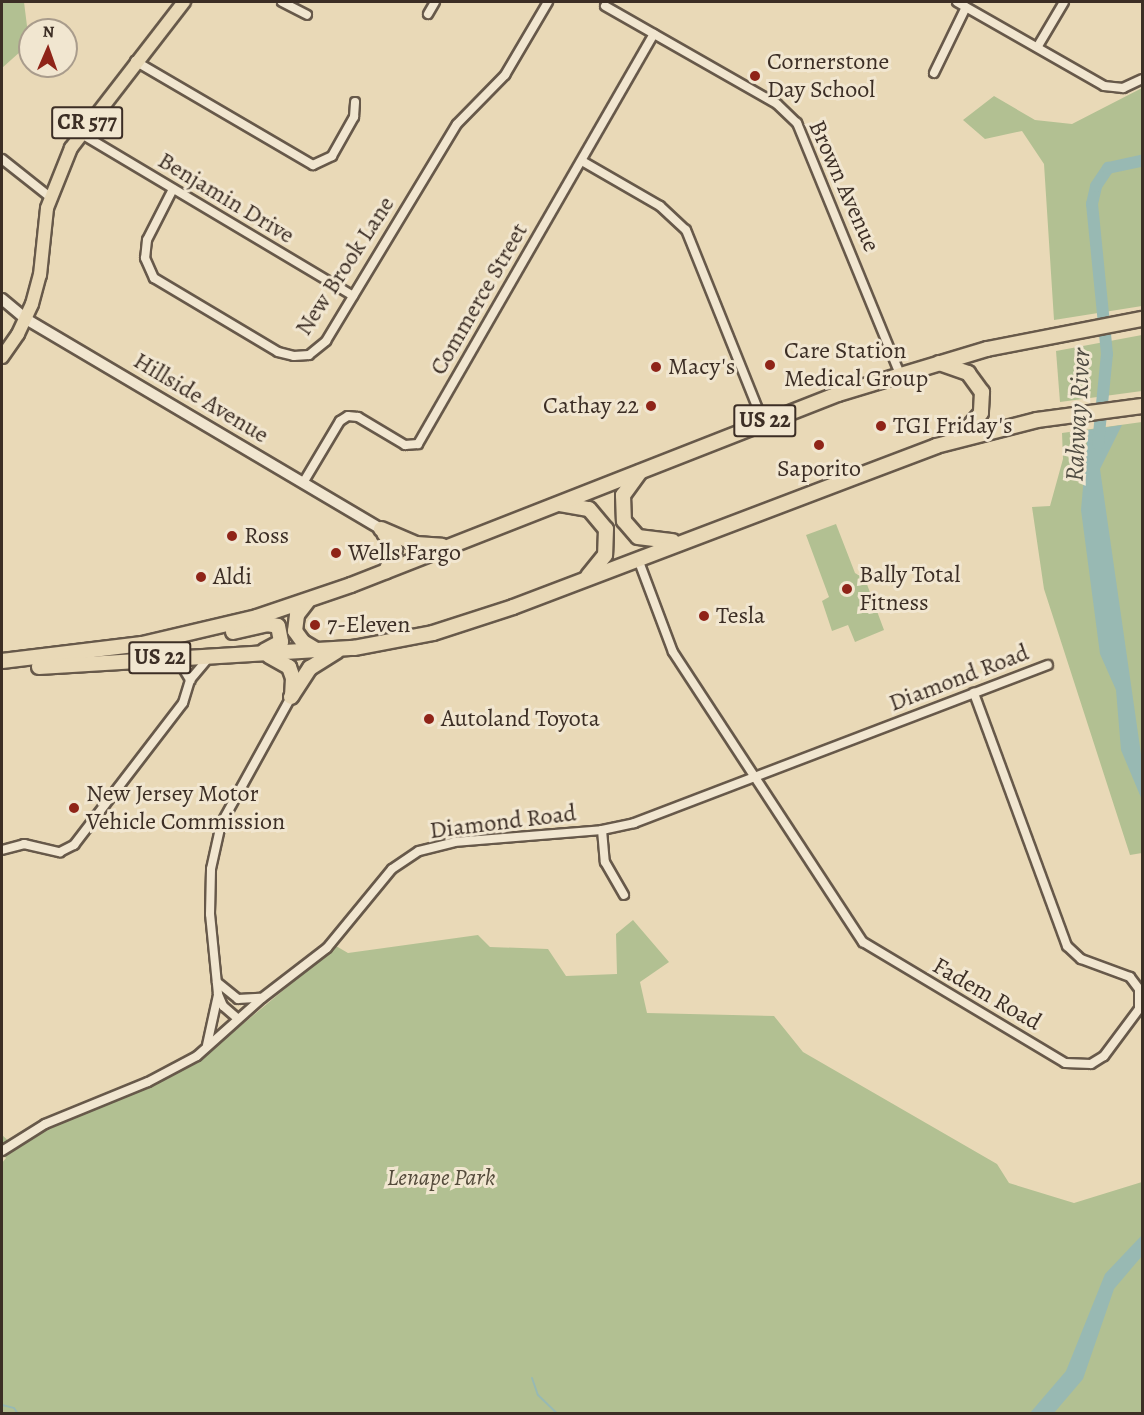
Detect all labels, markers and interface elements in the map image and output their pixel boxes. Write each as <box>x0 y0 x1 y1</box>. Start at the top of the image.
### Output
north arrow <box>18 18 78 78</box>
text: N <box>42 21 55 43</box>
place label: Cornerstone Day School <box>767 48 889 104</box>
marker: Cornerstone Day School <box>748 69 762 83</box>
road number: CR 577 <box>51 104 123 142</box>
street label: Brown Avenue <box>802 116 886 256</box>
street label: Benjamin Drive <box>153 146 299 250</box>
street label: New Brook Lane <box>289 191 401 341</box>
street label: Commerce Street <box>424 218 534 380</box>
place label: Care Station Medical Group <box>784 337 928 393</box>
street label: Hillside Avenue <box>128 346 274 450</box>
water label: Rahway River <box>1059 348 1097 482</box>
place label: Macy's <box>668 353 735 381</box>
marker: Care Station Medical Group <box>761 356 779 374</box>
marker: Macy's <box>649 360 663 374</box>
place label: Cathay 22 <box>543 392 639 420</box>
marker: Cathay 22 <box>644 399 658 413</box>
road number: US 22 <box>732 402 798 440</box>
place label: TGI Friday's <box>893 412 1013 440</box>
marker: TGI Friday's <box>874 419 888 433</box>
marker: Saporito <box>812 438 826 452</box>
place label: Saporito <box>777 455 861 483</box>
place label: Ross <box>244 522 289 550</box>
marker: Ross <box>225 529 239 543</box>
place label: Wells Fargo <box>348 539 461 567</box>
marker: Wells Fargo <box>329 546 343 560</box>
place label: Bally Total Fitness <box>859 561 960 617</box>
place label: Aldi <box>213 563 252 591</box>
marker: Aldi <box>194 570 208 584</box>
marker: Bally Total Fitness <box>840 582 854 596</box>
place label: Tesla <box>716 602 765 630</box>
marker: Tesla <box>697 609 711 623</box>
place label: 7-Eleven <box>327 611 410 639</box>
marker: 7-Eleven <box>308 618 322 632</box>
street label: Diamond Road <box>885 638 1033 718</box>
road number: US 22 <box>127 639 193 677</box>
place label: Autoland Toyota <box>441 705 600 733</box>
marker: Autoland Toyota <box>422 712 436 726</box>
place label: New Jersey Motor Vehicle Commission <box>86 780 285 836</box>
street label: Diamond Road <box>428 799 578 845</box>
marker: New Jersey Motor Vehicle Commission <box>67 801 81 815</box>
street label: Fadem Road <box>928 951 1046 1037</box>
park label: Lenape Park <box>387 1164 495 1192</box>

